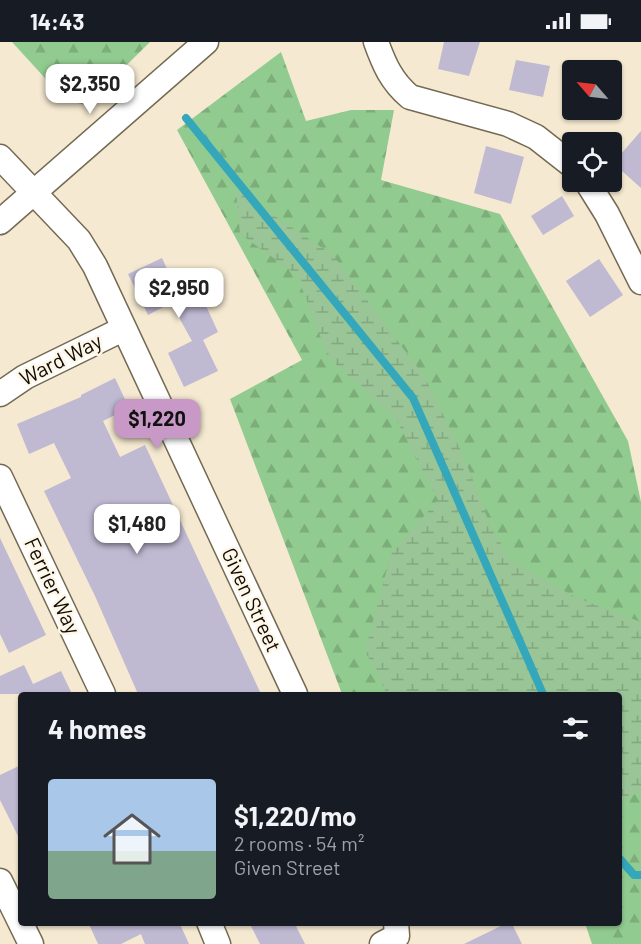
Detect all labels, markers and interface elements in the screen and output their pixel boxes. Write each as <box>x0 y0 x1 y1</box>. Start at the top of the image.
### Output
text: 14:43 <box>30 8 84 34</box>
north arrow <box>562 60 622 120</box>
map controls <box>562 60 622 192</box>
pin: $2,350 <box>41 64 139 115</box>
text: $2,350 <box>60 71 120 95</box>
button: locate <box>562 132 622 192</box>
pin: $2,950 <box>130 268 228 319</box>
text: $2,950 <box>149 275 209 299</box>
street label: Ward Way <box>15 327 106 390</box>
pin: $1,220 <box>108 399 206 450</box>
text: $1,220 <box>128 406 186 430</box>
pin: $1,480 <box>88 504 186 555</box>
text: $1,480 <box>108 511 166 535</box>
street label: Ferrier Way <box>20 533 87 638</box>
street label: Given Street <box>217 543 287 655</box>
icon: filters <box>559 712 592 745</box>
text: 4 homes <box>48 713 146 744</box>
text: $1,220/mo <box>234 800 357 831</box>
icon: home <box>96 803 168 875</box>
text: 2 rooms · 54 m² <box>234 831 364 855</box>
text: Given Street <box>234 855 341 879</box>

